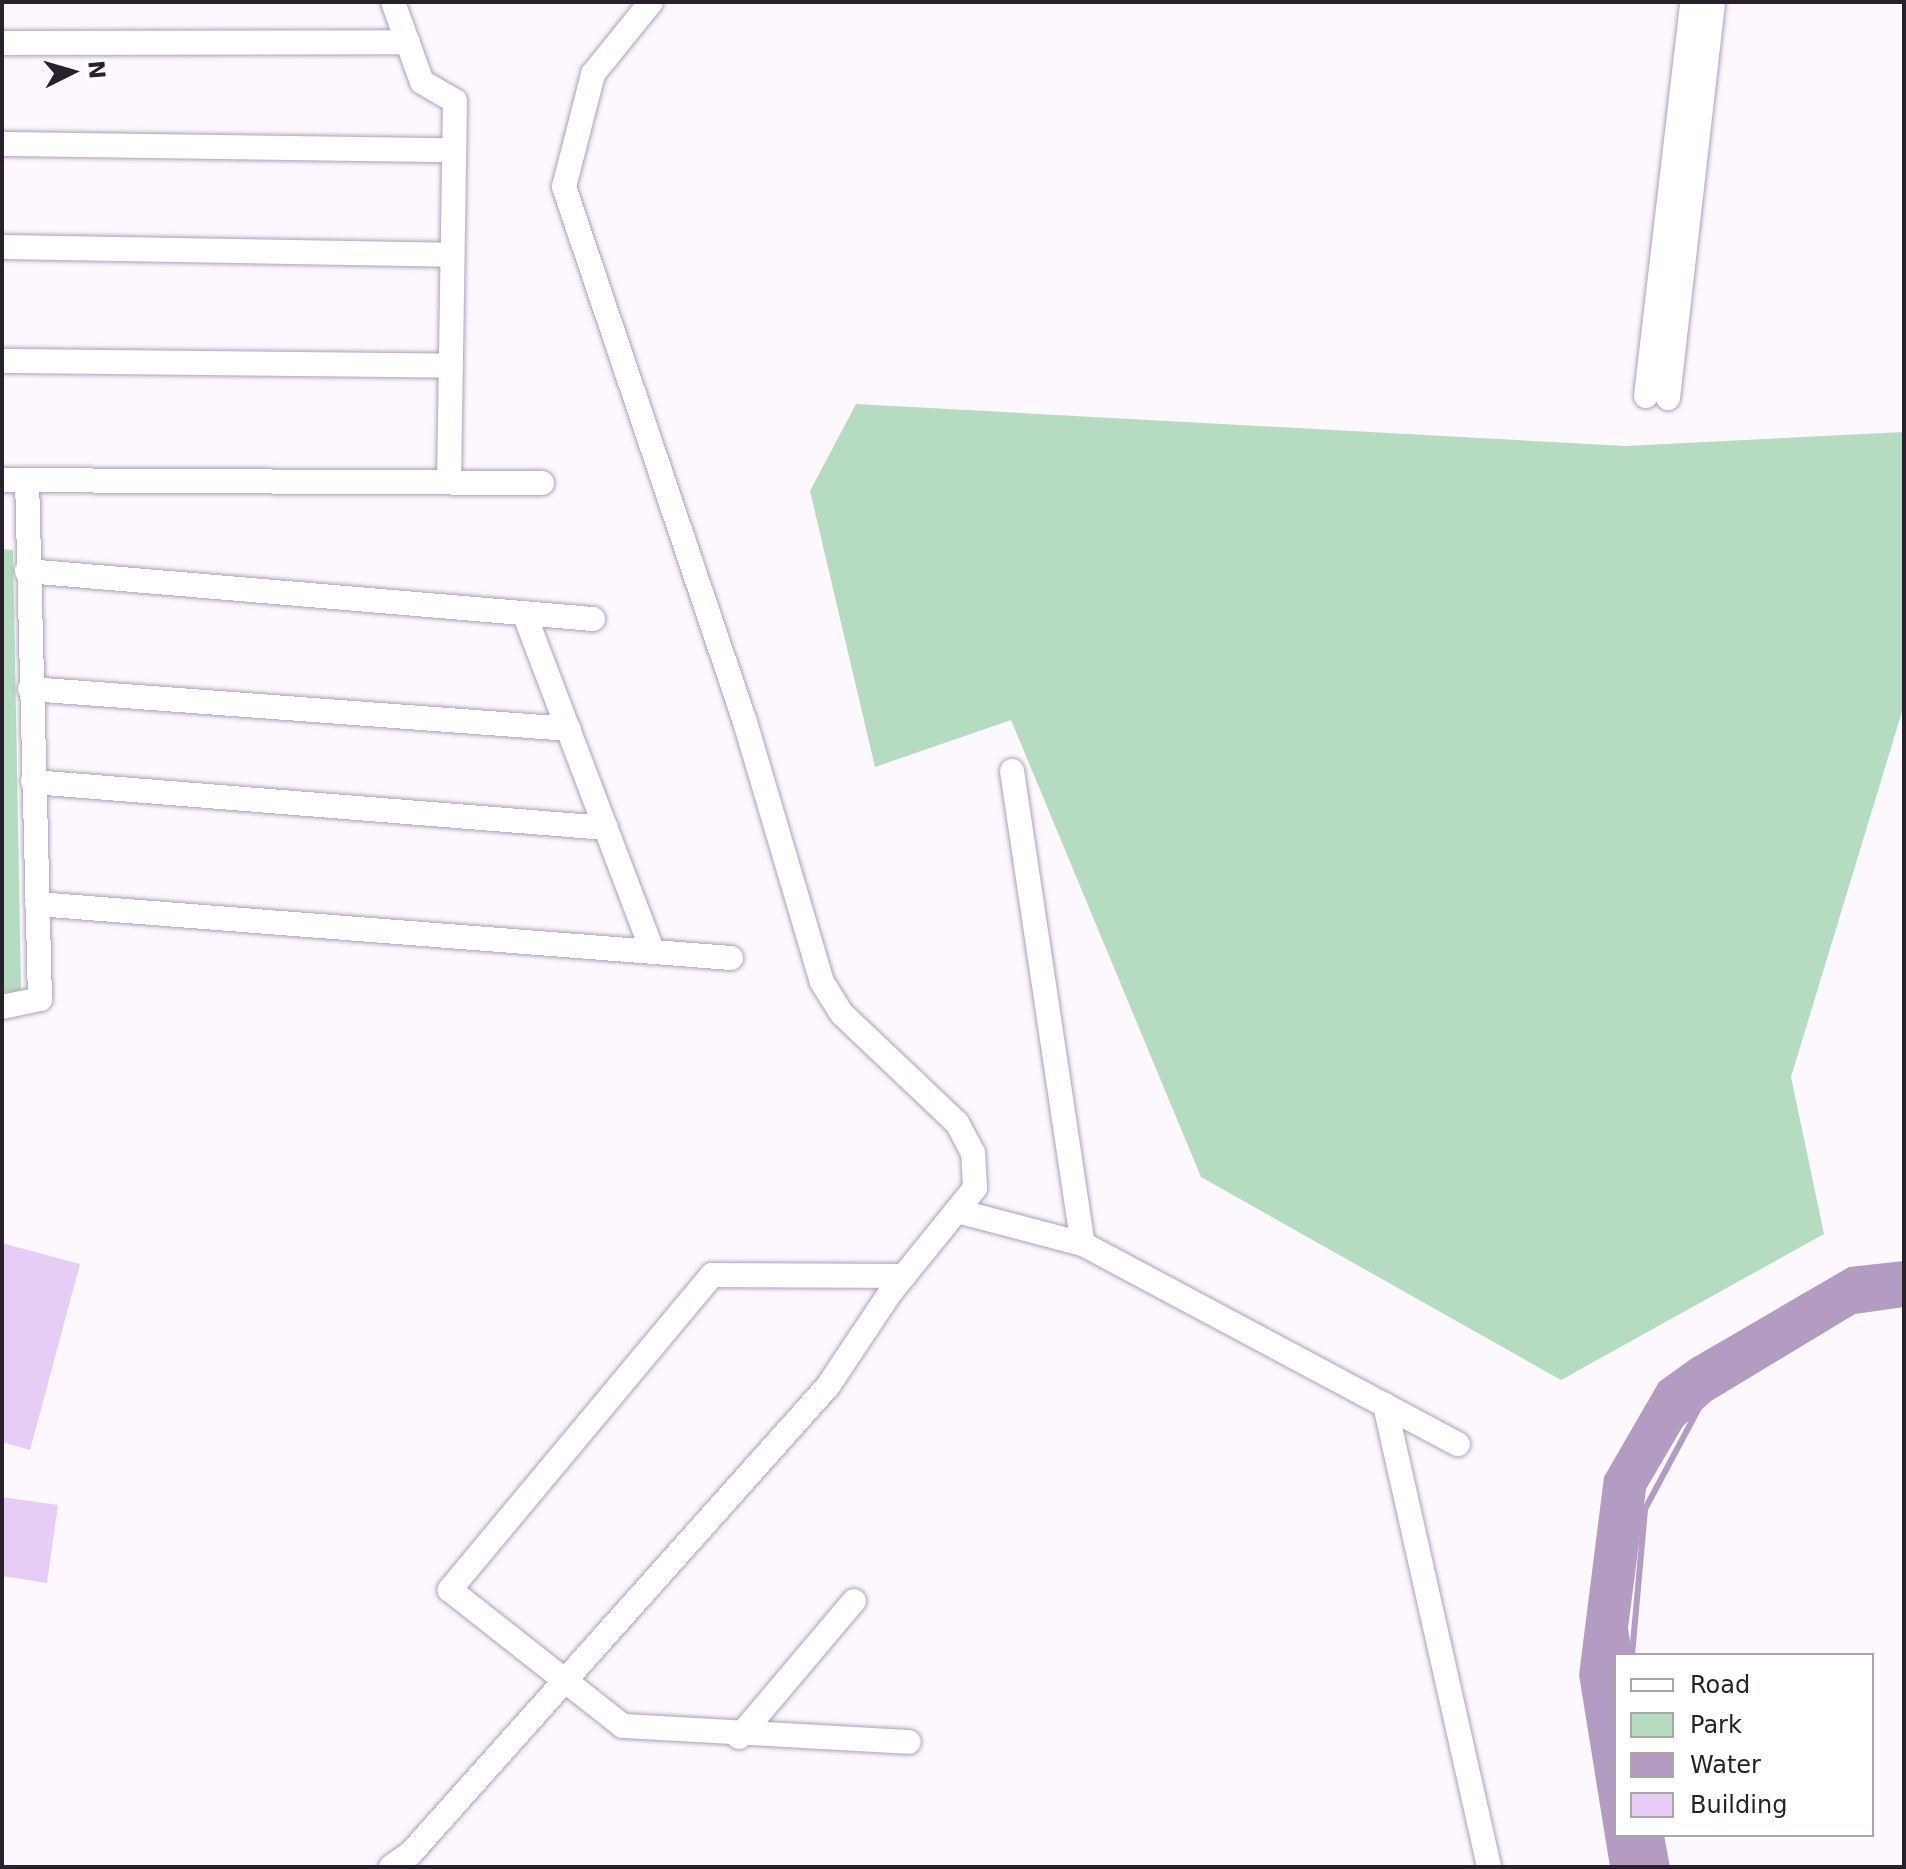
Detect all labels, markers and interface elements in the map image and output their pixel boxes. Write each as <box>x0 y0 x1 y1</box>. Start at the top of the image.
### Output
north arrow <box>32 32 112 112</box>
text: N <box>83 60 110 80</box>
legend <box>1614 1653 1874 1837</box>
text: Road <box>1690 1671 1750 1699</box>
text: Park <box>1690 1711 1742 1739</box>
text: Water <box>1690 1751 1761 1779</box>
text: Building <box>1690 1791 1787 1819</box>

